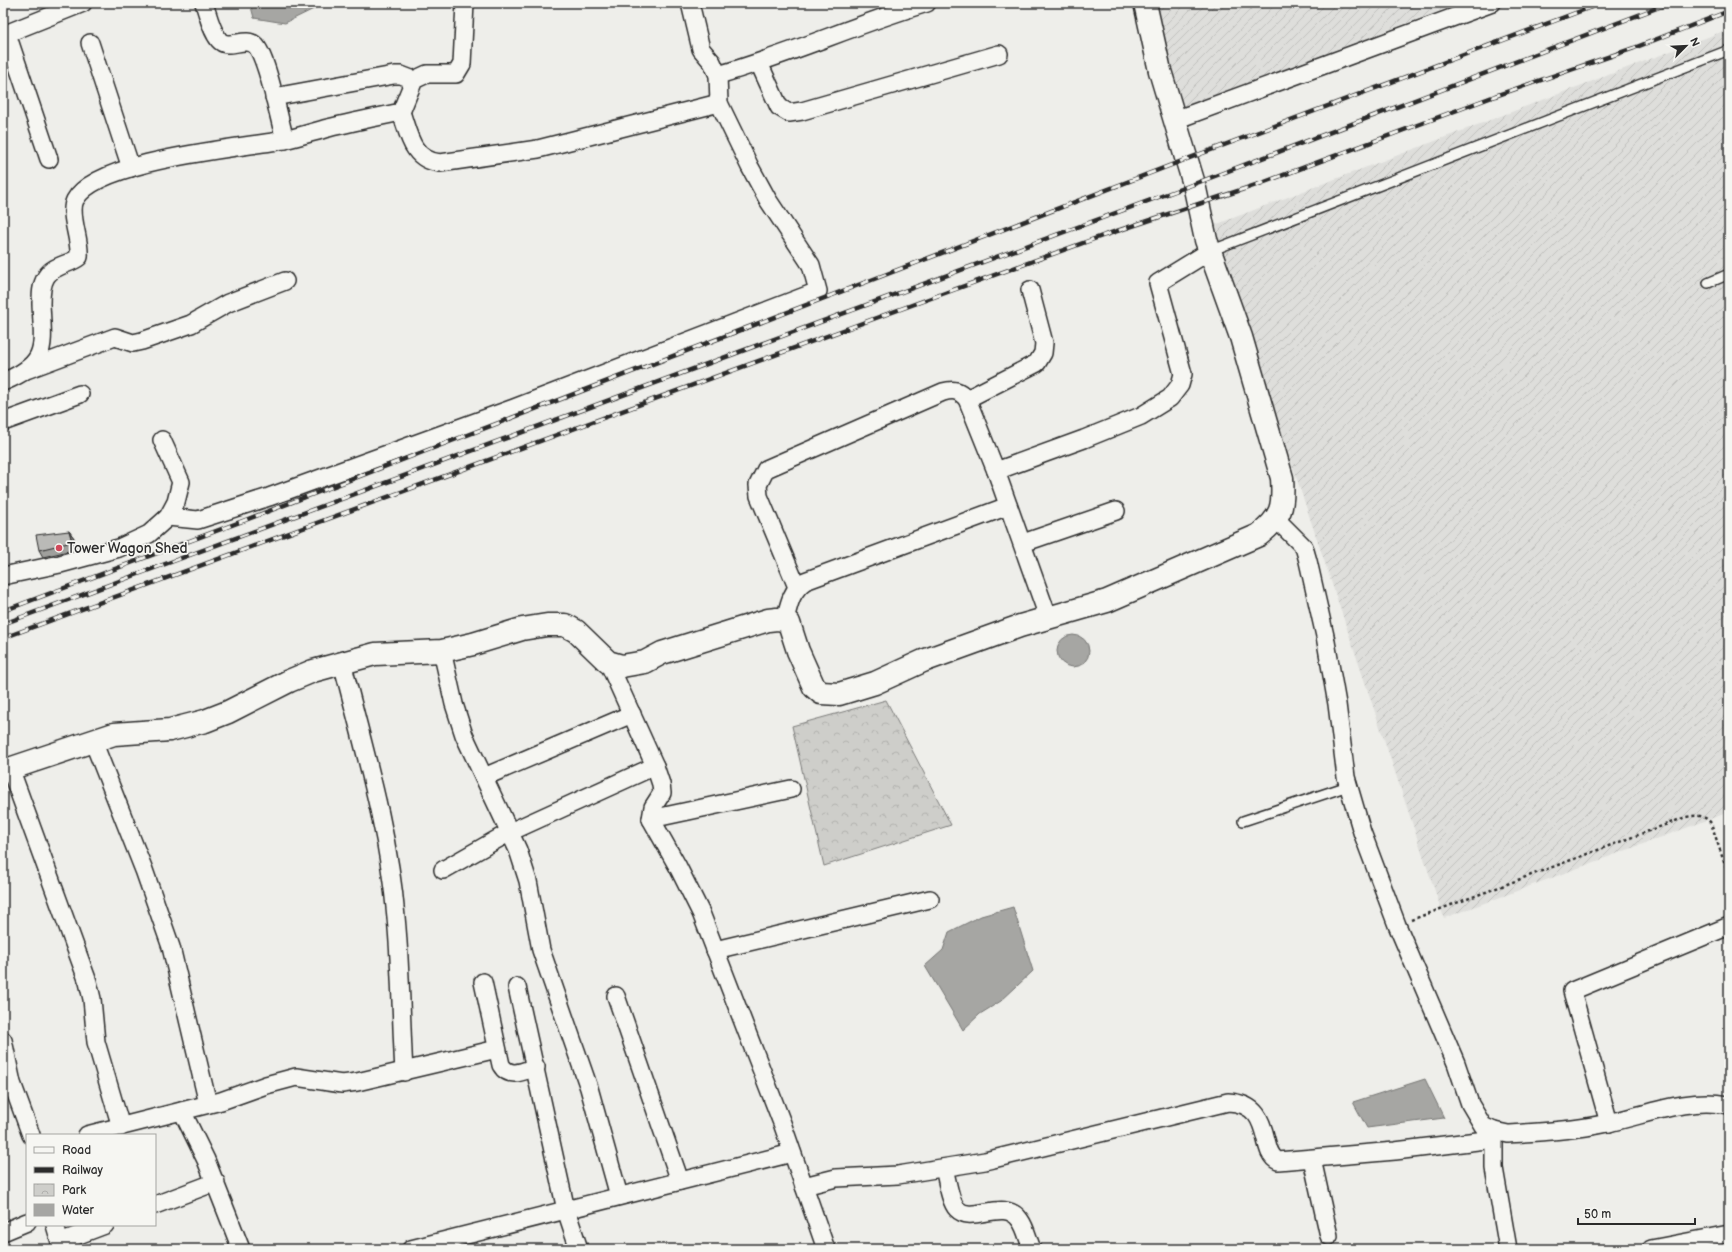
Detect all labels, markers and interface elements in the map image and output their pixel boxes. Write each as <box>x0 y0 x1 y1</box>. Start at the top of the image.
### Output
north arrow <box>1666 26 1706 66</box>
text: N <box>1687 36 1702 49</box>
place label: Tower Wagon Shed <box>67 540 188 557</box>
marker: Tower Wagon Shed <box>54 543 64 553</box>
legend <box>26 1134 156 1226</box>
text: Road <box>62 1143 91 1158</box>
text: Railway <box>62 1163 104 1178</box>
text: Park <box>62 1183 86 1198</box>
scale bar <box>1578 1200 1695 1226</box>
text: Water <box>62 1203 94 1218</box>
text: 50 m <box>1584 1207 1611 1222</box>

